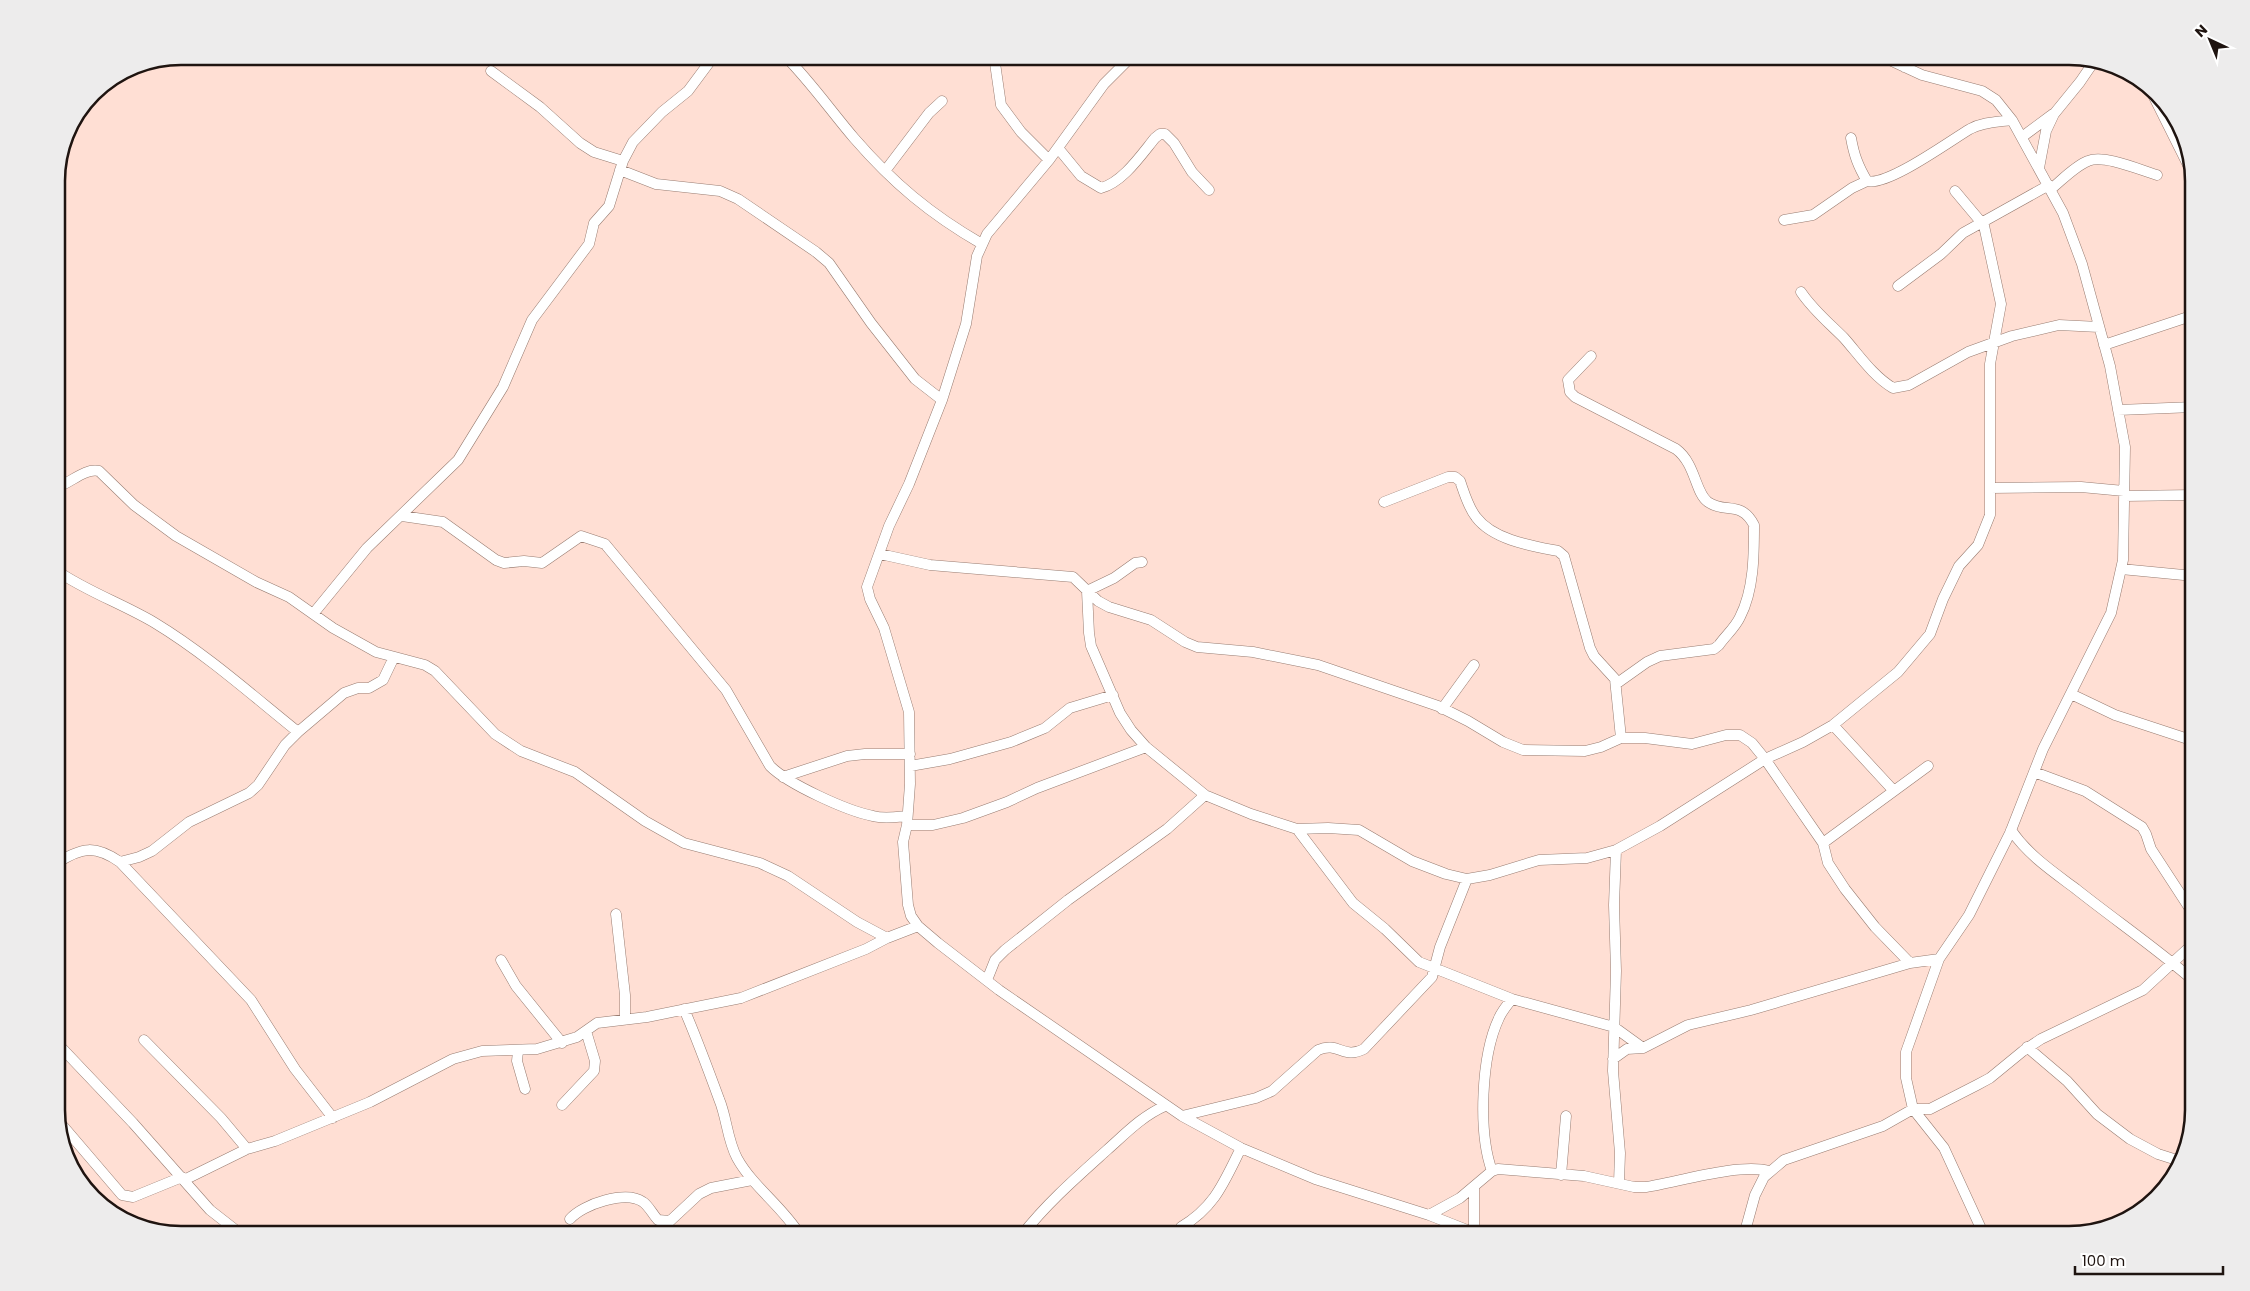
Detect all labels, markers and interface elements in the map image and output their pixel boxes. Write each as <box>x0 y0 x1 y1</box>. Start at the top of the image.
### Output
north arrow <box>2185 15 2235 65</box>
text: N <box>2190 20 2212 41</box>
scale bar <box>2075 1244 2222 1276</box>
text: 100 m <box>2082 1250 2125 1271</box>

